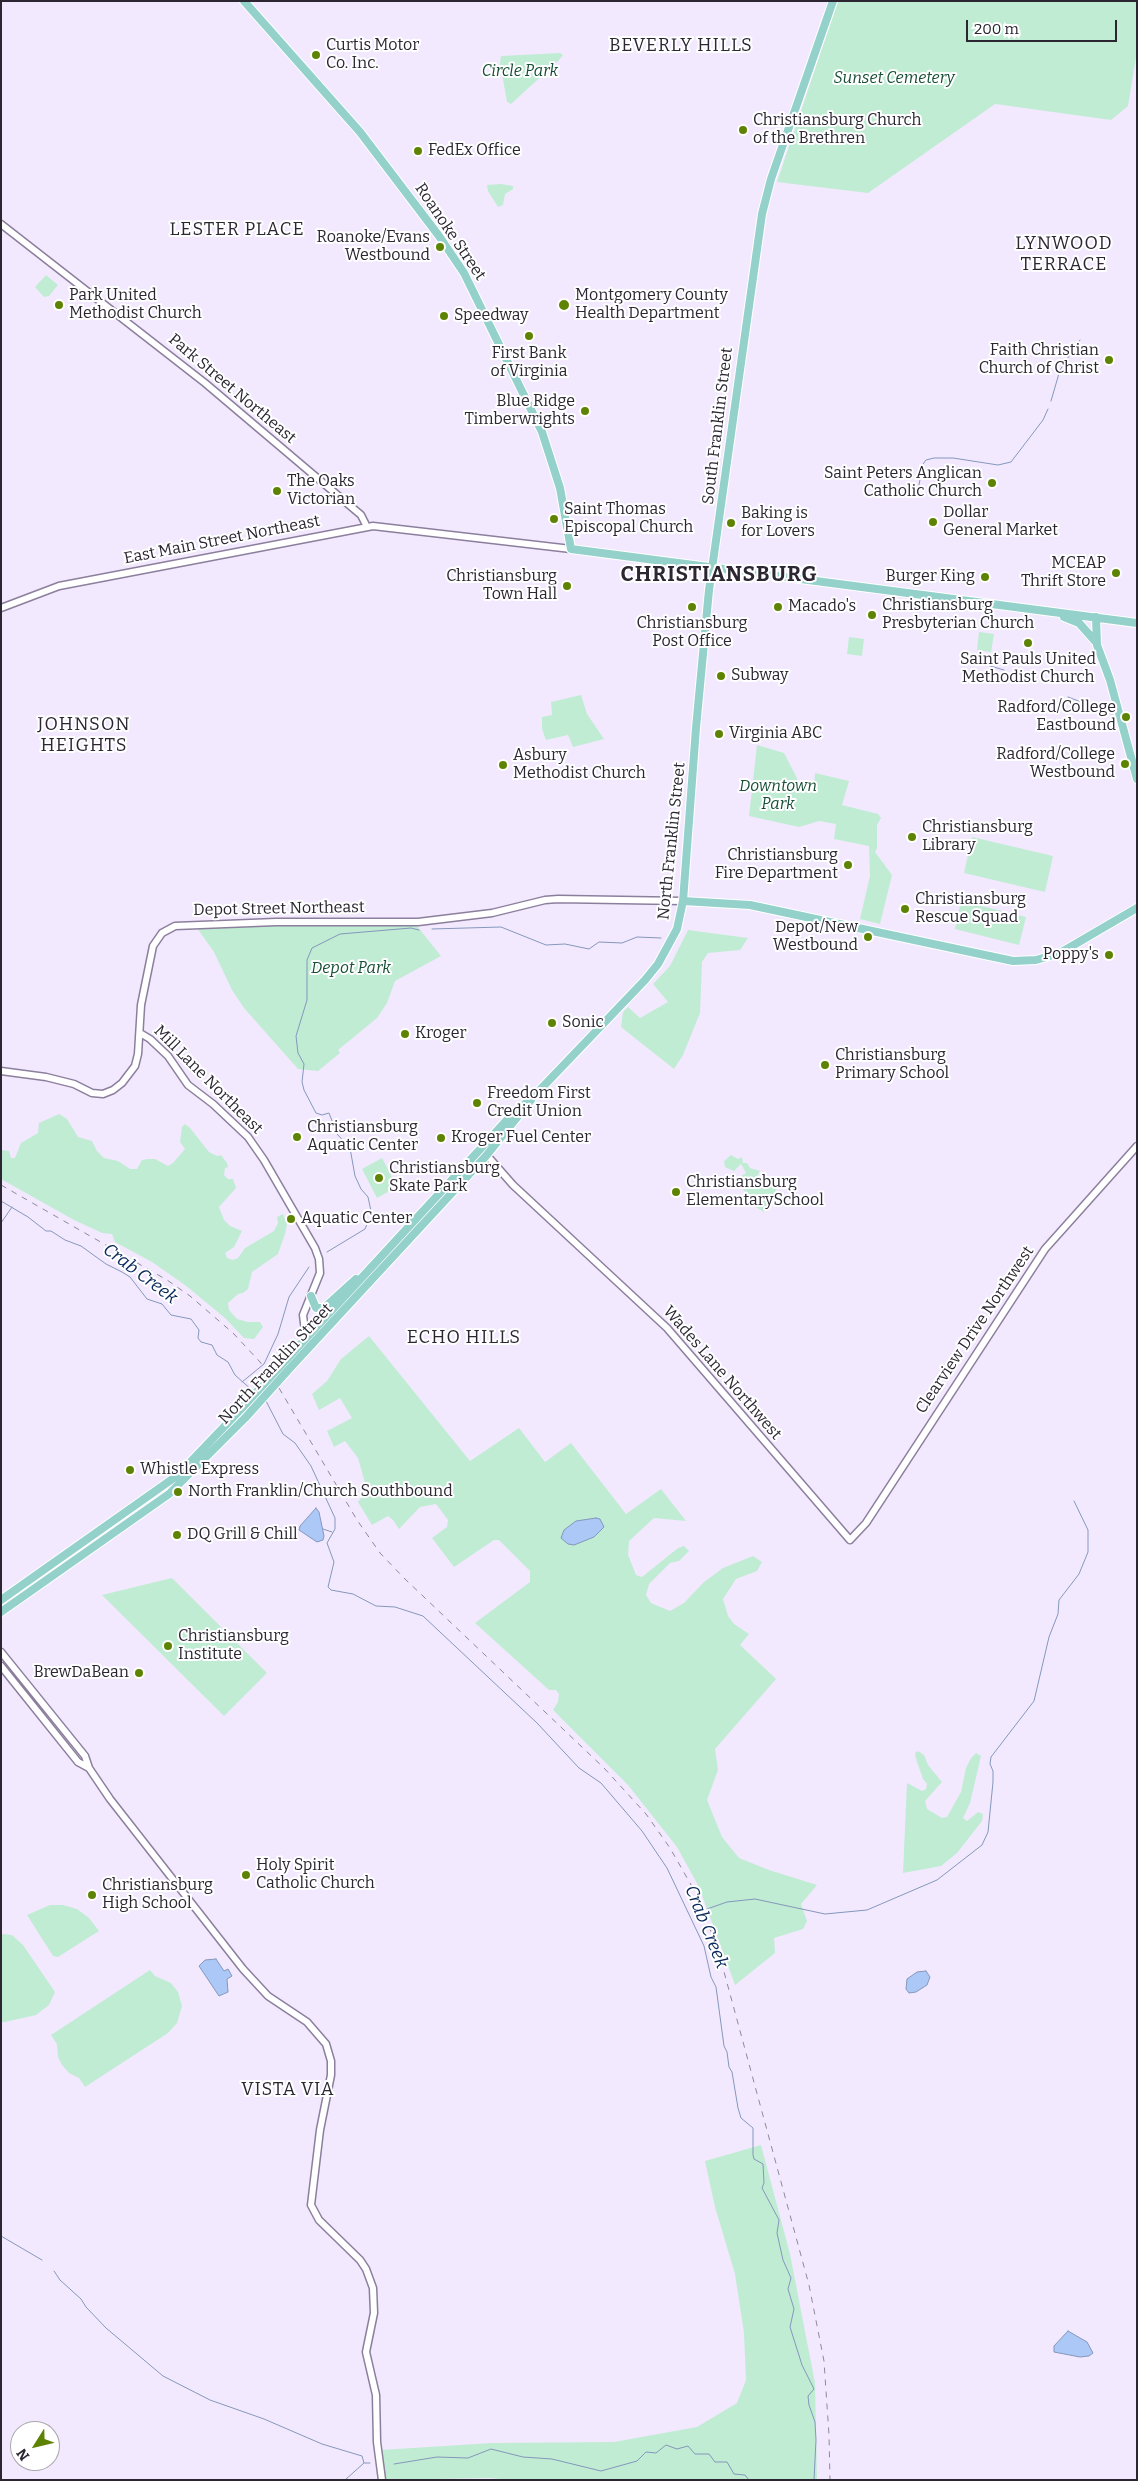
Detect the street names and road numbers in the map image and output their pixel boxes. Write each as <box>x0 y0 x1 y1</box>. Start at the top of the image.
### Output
street label: Roanoke Street <box>410 180 490 284</box>
street label: Park Street Northeast <box>164 330 300 448</box>
street label: South Franklin Street <box>699 346 737 506</box>
street label: East Main Street Northeast <box>122 512 322 568</box>
street label: North Franklin Street <box>654 761 690 921</box>
street label: Depot Street Northeast <box>193 898 365 920</box>
street label: Mill Lane Northeast <box>150 1022 266 1138</box>
street label: Clearview Drive Northwest <box>912 1243 1038 1417</box>
street label: North Franklin Street <box>215 1300 337 1428</box>
street label: Wades Lane Northwest <box>659 1302 785 1444</box>

